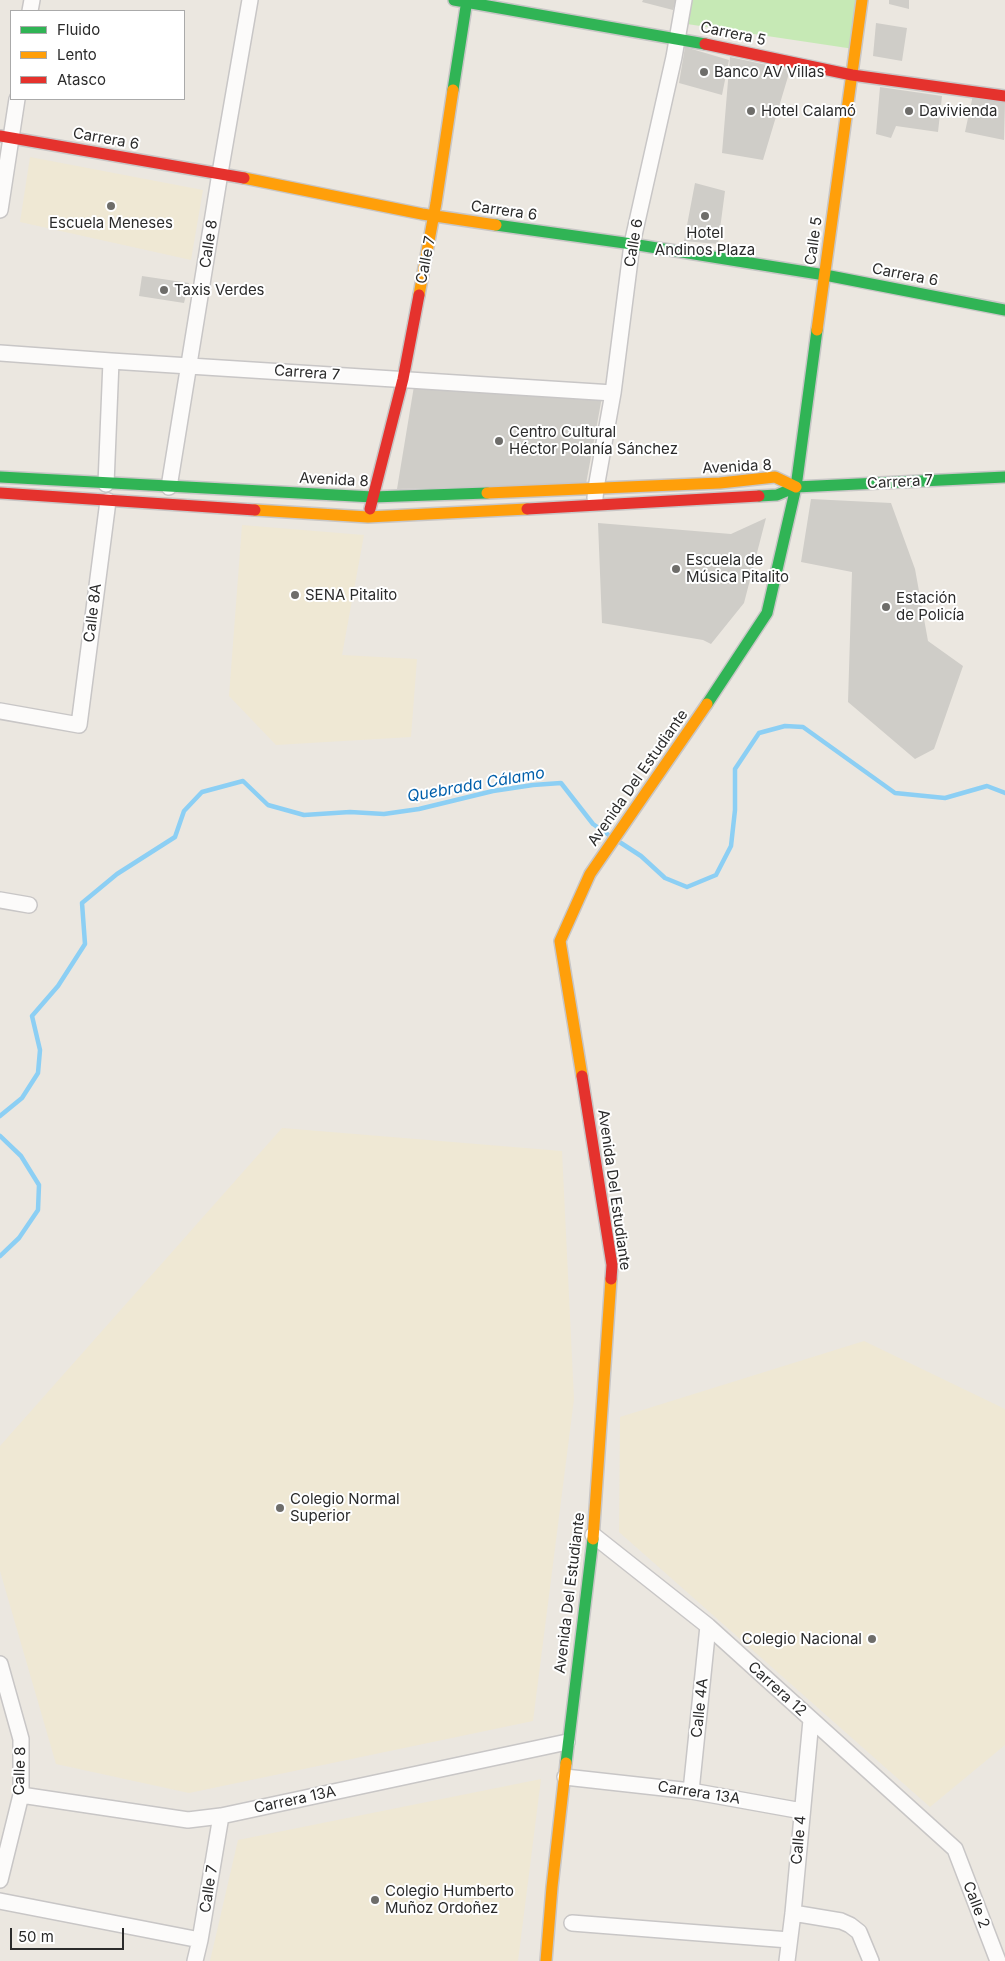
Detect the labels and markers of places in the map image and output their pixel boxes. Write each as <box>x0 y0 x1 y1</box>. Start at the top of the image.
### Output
place label: Banco AV Villas <box>714 63 824 81</box>
marker: Banco AV Villas <box>698 66 710 78</box>
place label: Hotel Calamó <box>761 102 856 120</box>
place label: Davivienda <box>919 102 997 120</box>
marker: Hotel Calamó <box>745 105 757 117</box>
marker: Davivienda <box>903 105 915 117</box>
marker: Escuela Meneses <box>105 200 117 212</box>
marker: Hotel Andinos Plaza <box>699 210 711 222</box>
place label: Escuela Meneses <box>49 214 173 232</box>
place label: Hotel Andinos Plaza <box>655 224 755 259</box>
place label: Taxis Verdes <box>174 281 265 299</box>
marker: Taxis Verdes <box>158 284 170 296</box>
place label: Centro Cultural Héctor Polanía Sánchez <box>509 423 678 458</box>
marker: Centro Cultural Héctor Polanía Sánchez <box>493 435 505 447</box>
place label: Escuela de Música Pitalito <box>686 551 789 586</box>
marker: Escuela de Música Pitalito <box>670 563 682 575</box>
place label: SENA Pitalito <box>305 586 397 604</box>
marker: SENA Pitalito <box>289 589 301 601</box>
place label: Estación de Policía <box>896 589 965 624</box>
marker: Estación de Policía <box>880 601 892 613</box>
place label: Colegio Normal Superior <box>290 1490 400 1525</box>
marker: Colegio Normal Superior <box>274 1502 286 1514</box>
place label: Colegio Nacional <box>742 1630 862 1648</box>
marker: Colegio Nacional <box>866 1633 878 1645</box>
place label: Colegio Humberto Muñoz Ordoñez <box>385 1882 514 1917</box>
marker: Colegio Humberto Muñoz Ordoñez <box>369 1894 381 1906</box>

